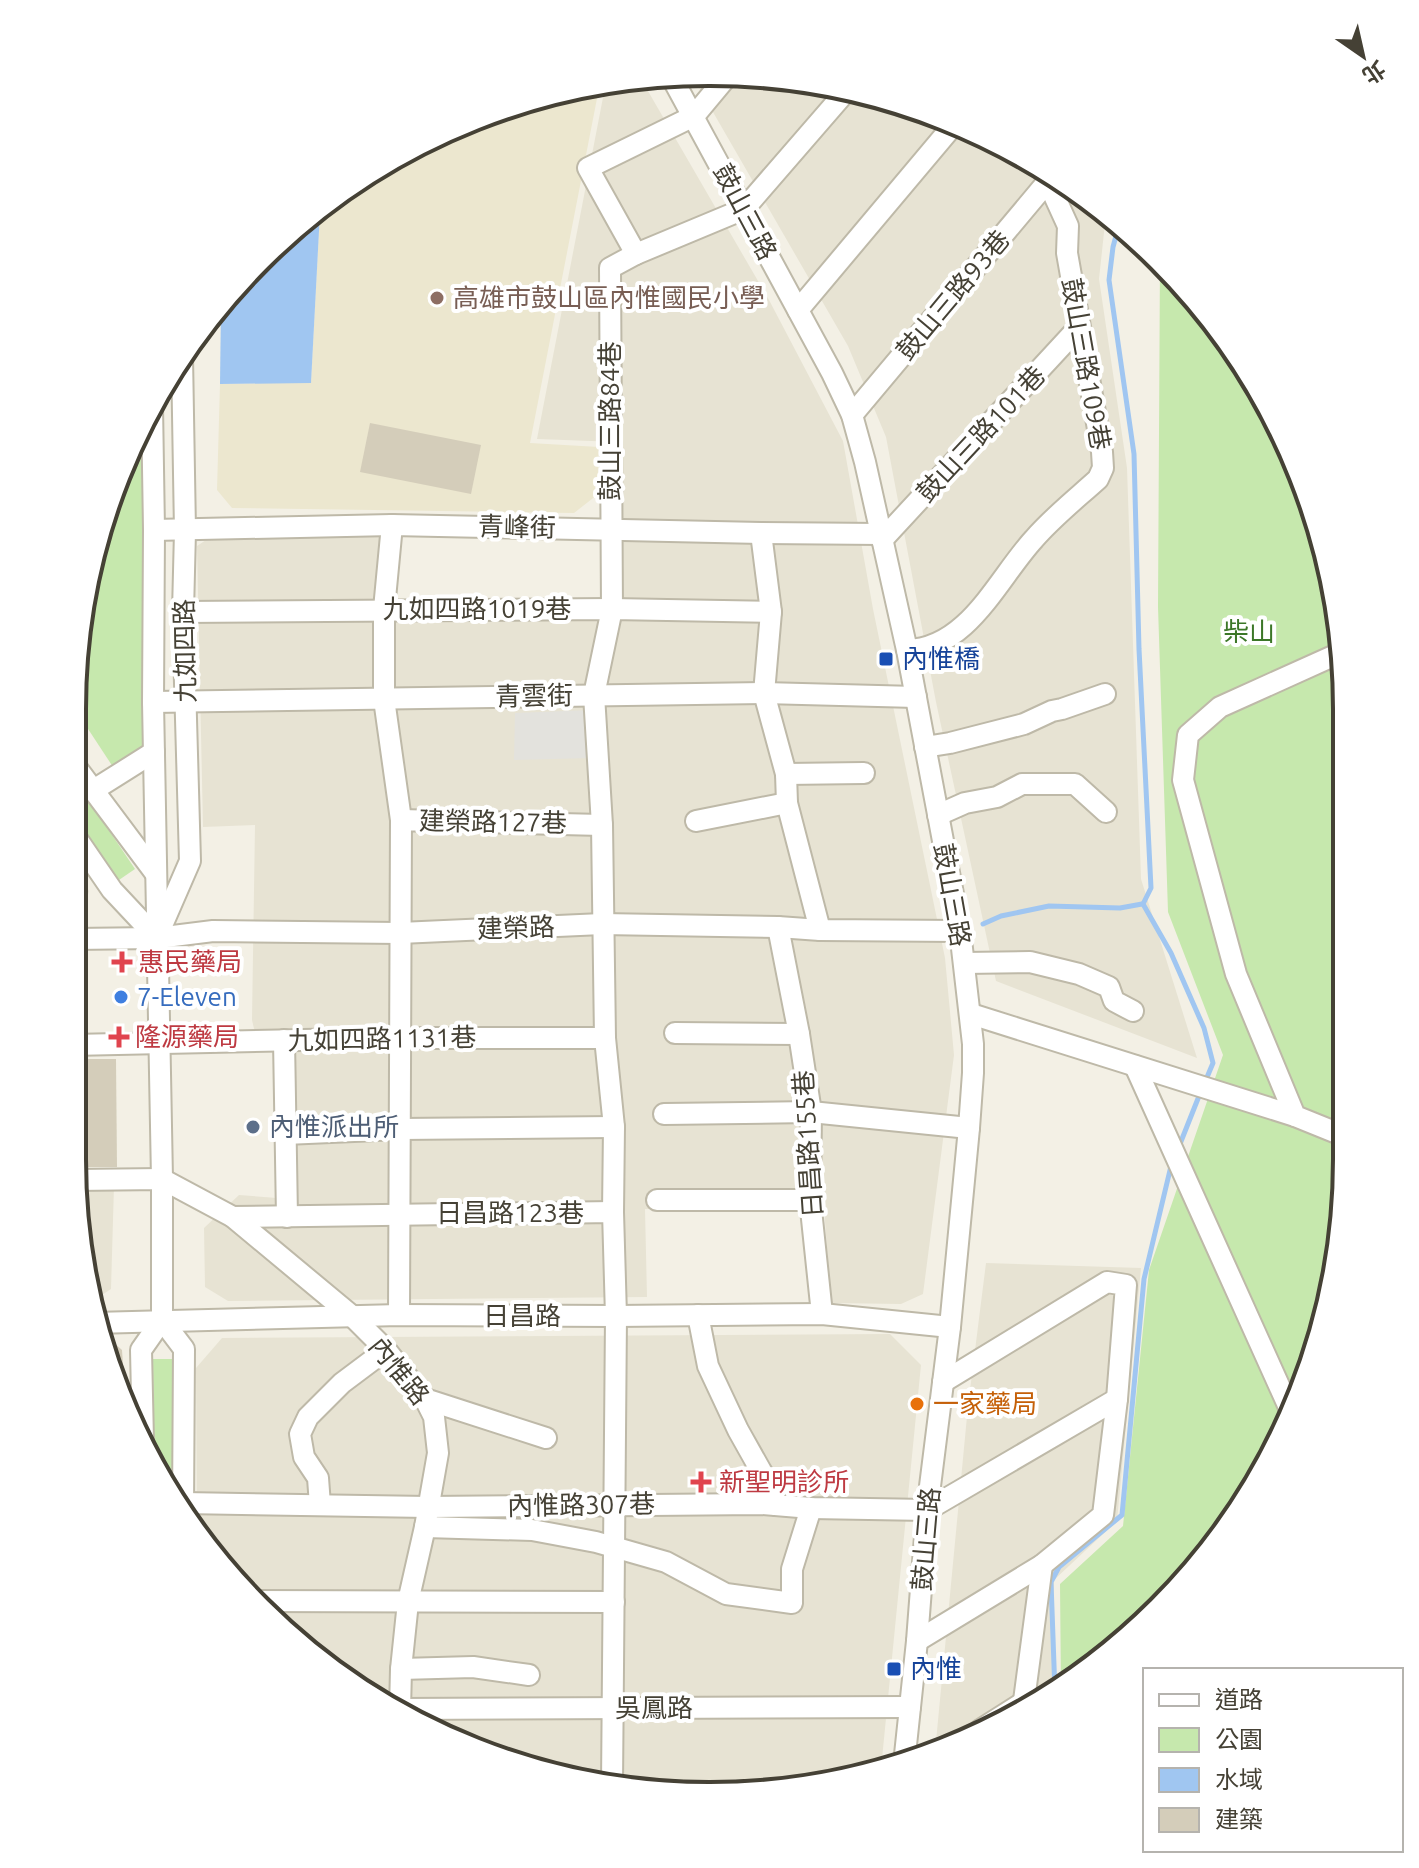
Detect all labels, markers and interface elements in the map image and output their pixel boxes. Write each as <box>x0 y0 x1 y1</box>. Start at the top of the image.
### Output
north arrow <box>1323 16 1403 96</box>
text: 北 <box>1358 56 1391 90</box>
street label: 鼓山三路 <box>708 159 783 264</box>
street label: 鼓山三路93巷 <box>890 224 1015 365</box>
street label: 鼓山三路109巷 <box>1057 276 1116 452</box>
place label: 高雄市鼓山區內惟國民小學 <box>453 283 765 312</box>
marker: 高雄市鼓山區內惟國民小學 <box>428 289 446 307</box>
street label: 鼓山三路84巷 <box>595 341 624 501</box>
street label: 鼓山三路101巷 <box>911 360 1051 507</box>
street label: 青峰街 <box>478 511 556 542</box>
street label: 九如四路1019巷 <box>383 594 571 623</box>
street label: 九如四路 <box>169 599 200 703</box>
park label: 柴山 <box>1223 617 1275 646</box>
place label: 內惟橋 <box>902 644 980 673</box>
marker: 內惟橋 <box>877 650 895 668</box>
street label: 青雲街 <box>495 680 573 711</box>
street label: 建榮路127巷 <box>419 806 567 837</box>
street label: 鼓山三路 <box>929 841 976 949</box>
street label: 建榮路 <box>476 912 555 943</box>
place label: 惠民藥局 <box>138 947 242 976</box>
marker: 惠民藥局 <box>113 953 131 971</box>
place label: 7-Eleven <box>137 982 237 1011</box>
marker: 7-Eleven <box>112 988 130 1006</box>
place label: 隆源藥局 <box>135 1022 239 1051</box>
street label: 九如四路1131巷 <box>287 1022 477 1055</box>
marker: 隆源藥局 <box>110 1028 128 1046</box>
street label: 日昌路155巷 <box>788 1069 827 1219</box>
place label: 內惟派出所 <box>269 1112 399 1141</box>
marker: 內惟派出所 <box>244 1118 262 1136</box>
street label: 日昌路123巷 <box>436 1198 584 1227</box>
street label: 日昌路 <box>483 1301 561 1330</box>
street label: 內惟路 <box>364 1331 435 1410</box>
place label: 一家藥局 <box>933 1389 1037 1418</box>
marker: 一家藥局 <box>908 1395 926 1413</box>
place label: 新聖明診所 <box>719 1467 849 1496</box>
marker: 新聖明診所 <box>690 1471 712 1493</box>
street label: 鼓山三路 <box>907 1486 944 1592</box>
street label: 內惟路307巷 <box>507 1489 655 1520</box>
place label: 內惟 <box>910 1654 962 1683</box>
marker: 內惟 <box>885 1660 903 1678</box>
legend <box>1143 1668 1403 1852</box>
text: 道路 <box>1215 1686 1263 1713</box>
street label: 吳鳳路 <box>615 1693 693 1722</box>
text: 公園 <box>1215 1726 1263 1753</box>
text: 水域 <box>1215 1766 1263 1793</box>
text: 建築 <box>1215 1806 1263 1833</box>

